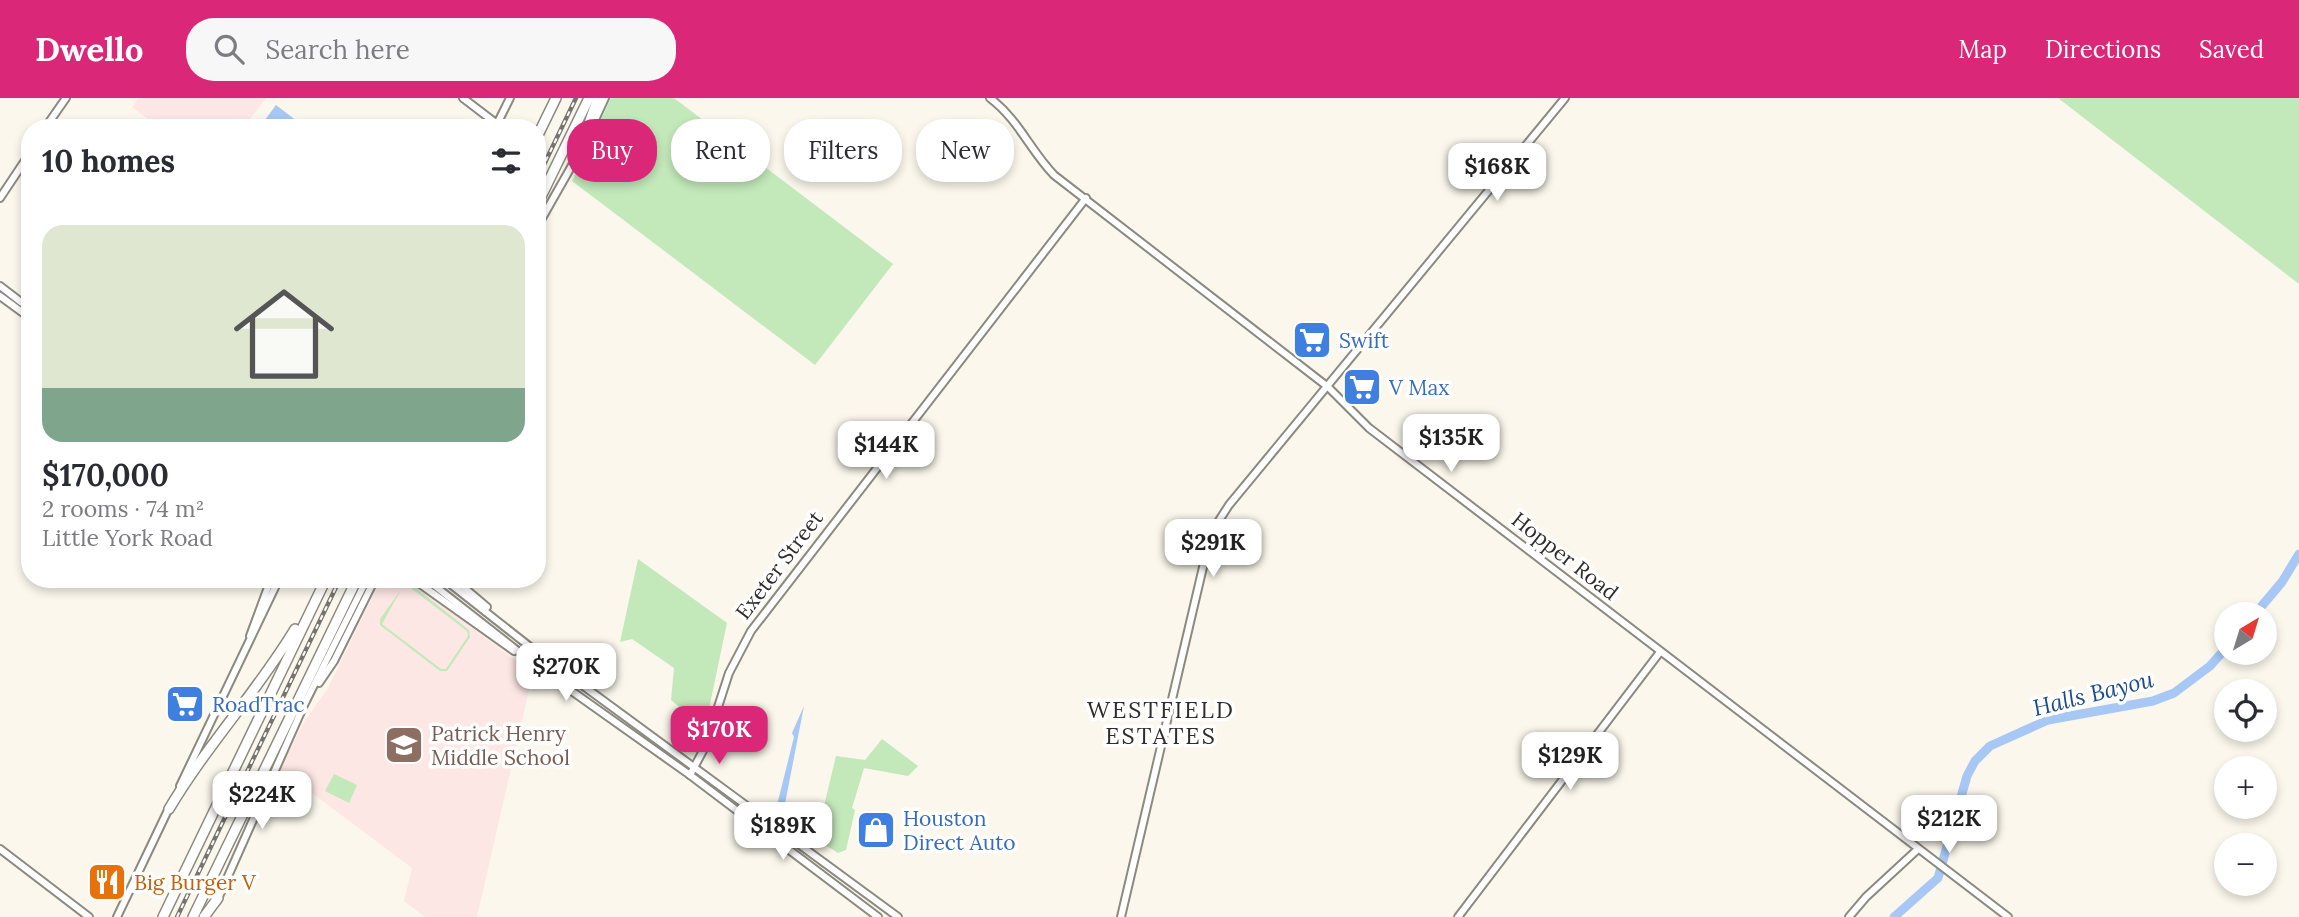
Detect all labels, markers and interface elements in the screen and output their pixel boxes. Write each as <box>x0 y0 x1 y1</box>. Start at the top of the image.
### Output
search box <box>186 18 676 81</box>
text: Dwello <box>35 28 144 70</box>
icon: search <box>210 30 248 68</box>
text: Search here <box>266 33 410 66</box>
text: Map <box>1958 34 2007 65</box>
text: Directions <box>2045 34 2161 65</box>
text: Saved <box>2199 34 2264 65</box>
chip: Buy <box>567 119 657 182</box>
chip: Rent <box>671 119 770 182</box>
chip: Filters <box>784 119 902 182</box>
chip: New <box>916 119 1014 182</box>
text: 10 homes <box>42 142 175 180</box>
icon: filters <box>487 142 525 180</box>
pin: $168K <box>1448 144 1546 203</box>
text: $168K <box>1464 151 1530 180</box>
icon: home <box>221 271 347 397</box>
supermarket icon: Swift <box>1291 319 1333 361</box>
place label: Swift <box>1339 327 1390 354</box>
supermarket icon: V Max <box>1341 366 1383 408</box>
place label: V Max <box>1388 374 1449 401</box>
pin: $135K <box>1402 414 1500 474</box>
pin: $144K <box>837 422 935 481</box>
text: $135K <box>1419 422 1483 451</box>
text: $144K <box>854 429 918 458</box>
text: $170,000 <box>42 456 169 494</box>
text: 2 rooms · 74 m² <box>42 494 204 523</box>
street label: Exeter Street <box>729 505 829 625</box>
street label: Hopper Road <box>1506 506 1624 606</box>
pin: $291K <box>1164 519 1262 579</box>
text: Little York Road <box>42 523 213 552</box>
text: $291K <box>1181 527 1245 556</box>
north arrow <box>2214 602 2277 665</box>
map controls <box>2214 602 2277 896</box>
pin: $270K <box>517 644 615 703</box>
text: $270K <box>532 651 600 680</box>
water label: Halls Bayou <box>2030 664 2157 722</box>
button: locate <box>2214 679 2277 742</box>
supermarket icon: RoadTrac <box>164 683 206 725</box>
place label: RoadTrac <box>212 691 305 718</box>
district label: WESTFIELD ESTATES <box>1087 695 1235 750</box>
pin: $170K <box>670 706 768 766</box>
text: $170K <box>687 714 751 743</box>
place label: Patrick Henry Middle School <box>431 720 570 771</box>
school or university icon: Patrick Henry Middle School <box>383 724 425 766</box>
pin: $129K <box>1521 732 1619 792</box>
text: $129K <box>1538 740 1602 769</box>
button: + <box>2214 756 2277 819</box>
pin: $224K <box>213 772 311 831</box>
text: $224K <box>229 779 296 808</box>
pin: $212K <box>1900 796 1998 855</box>
pin: $189K <box>734 802 832 862</box>
text: $212K <box>1917 803 1981 832</box>
place label: Houston Direct Auto <box>903 805 1016 856</box>
shop icon: Houston Direct Auto <box>855 809 897 851</box>
text: $189K <box>750 810 816 839</box>
button: − <box>2214 833 2277 896</box>
restaurant icon: Big Burger V <box>86 861 128 903</box>
place label: Big Burger V <box>134 869 257 896</box>

